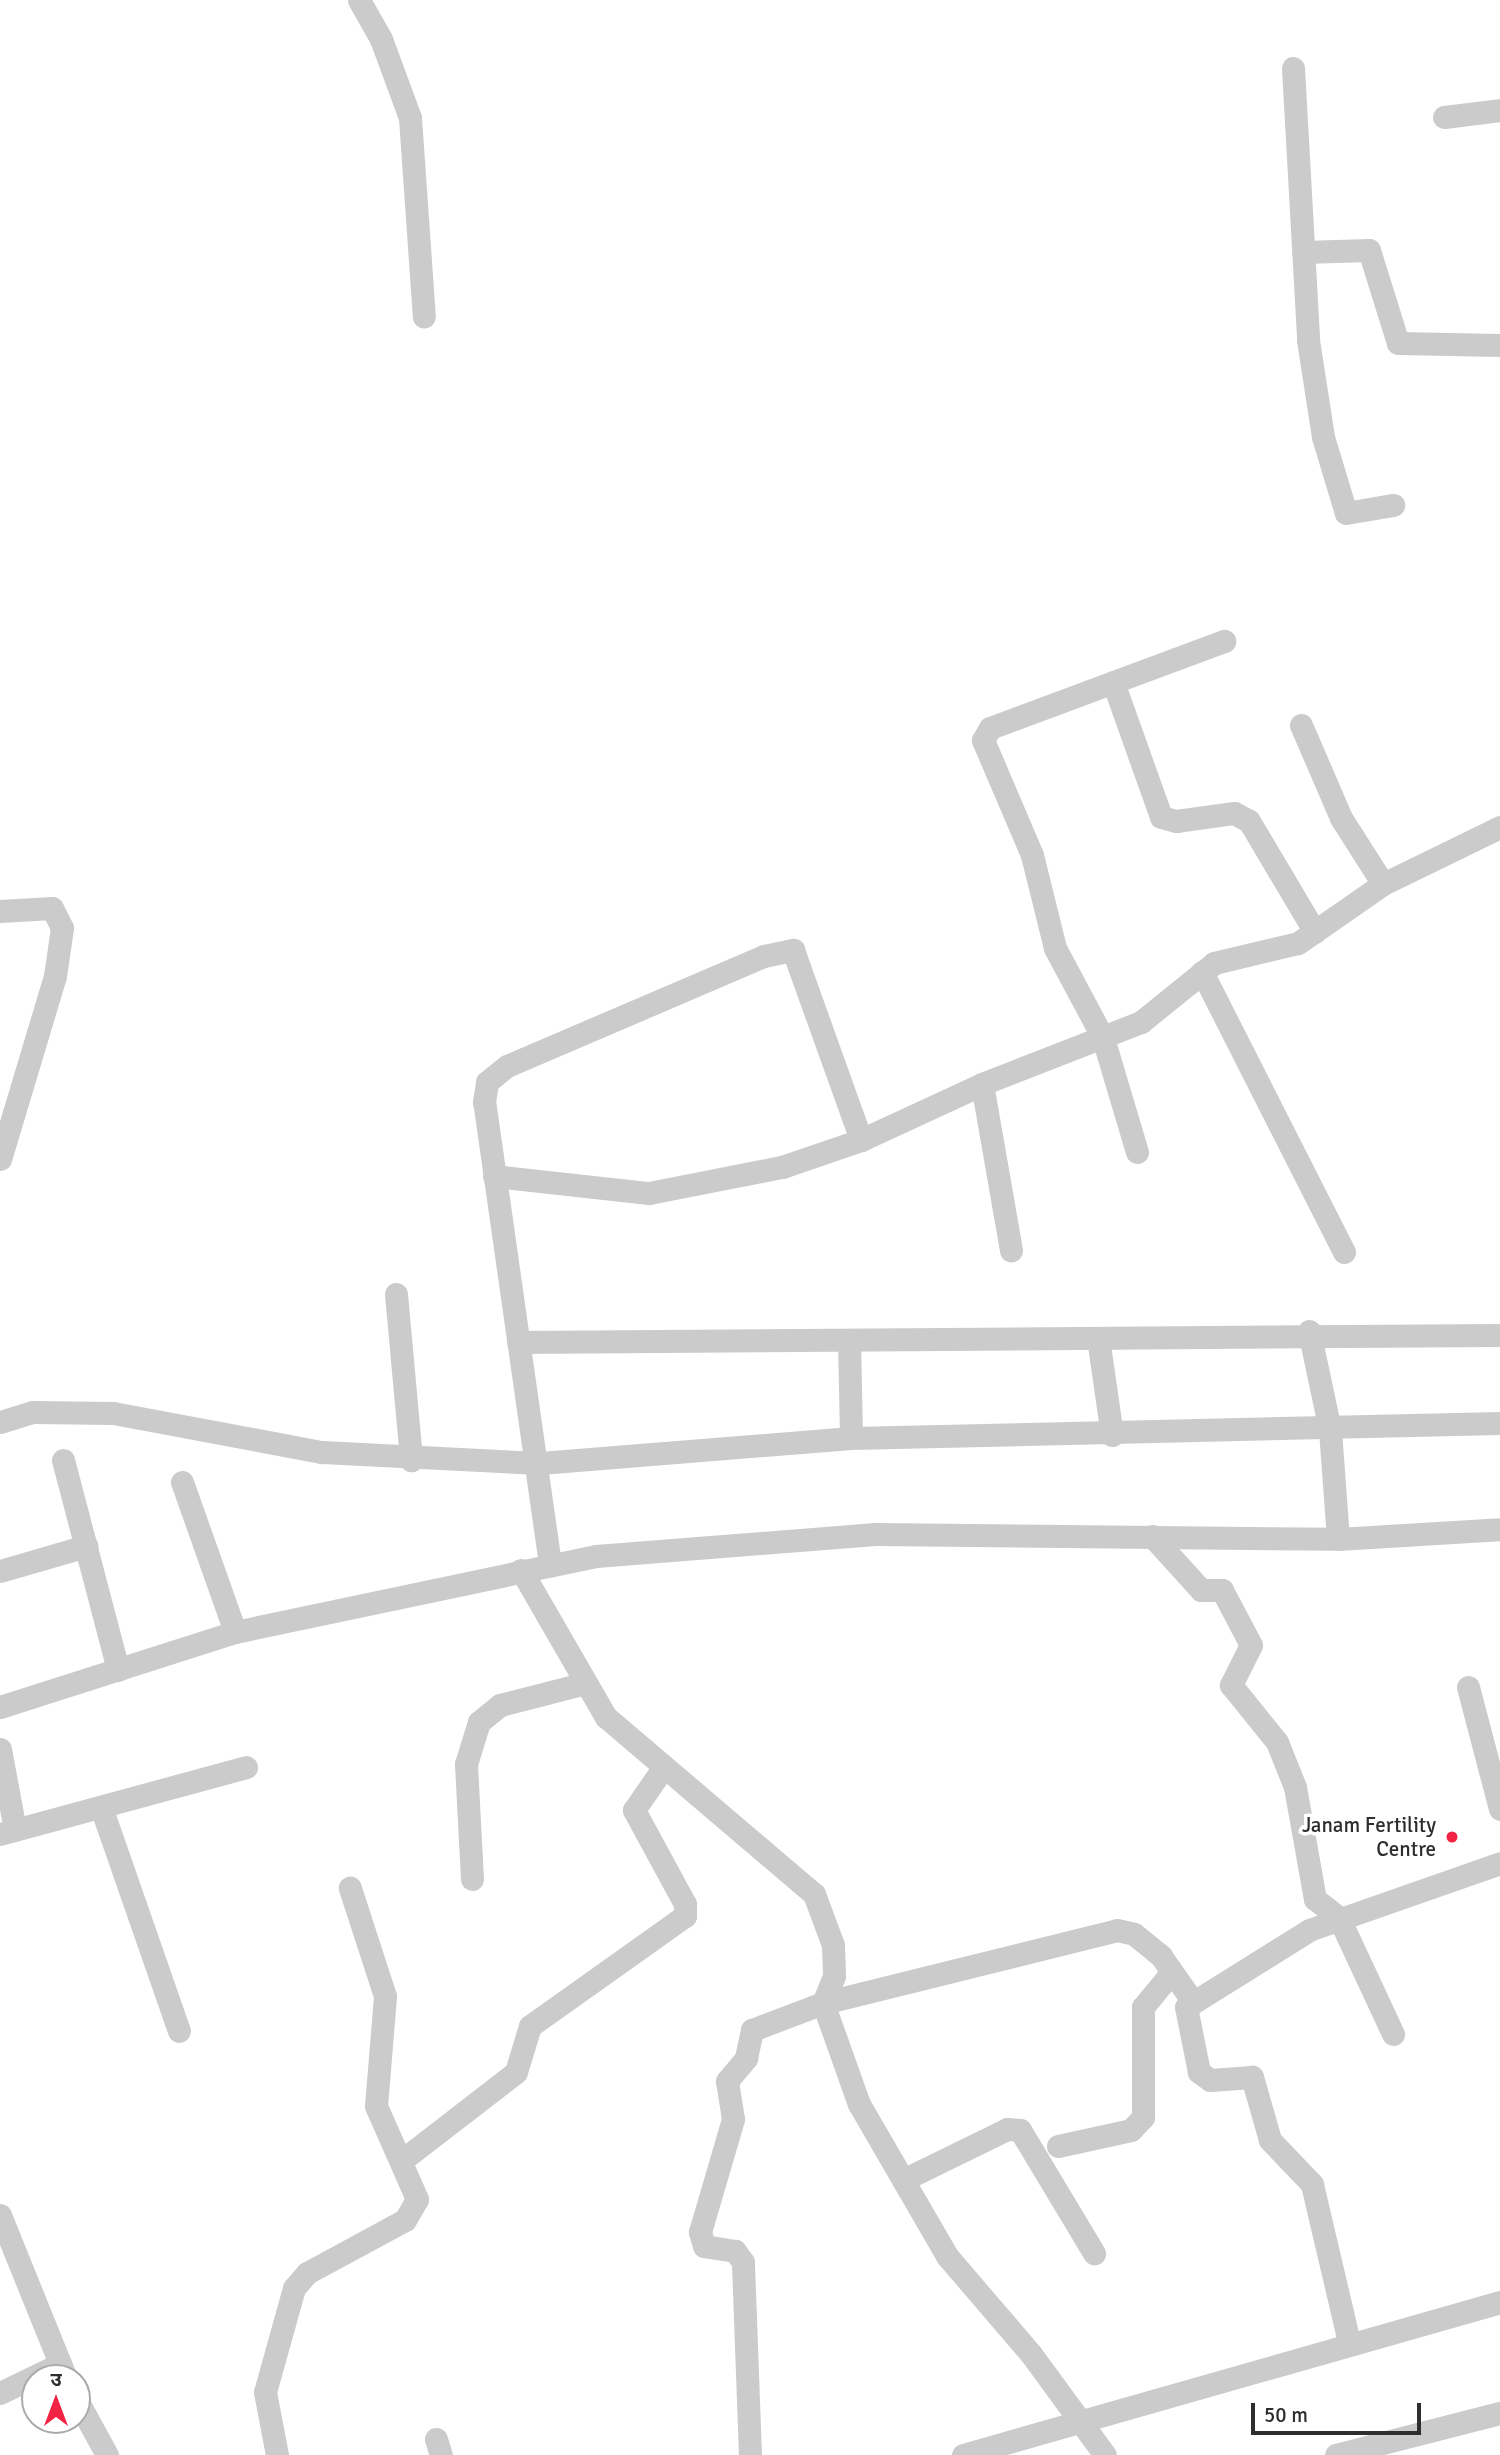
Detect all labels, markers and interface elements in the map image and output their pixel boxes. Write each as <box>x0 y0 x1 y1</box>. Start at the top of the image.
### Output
place label: Janam Fertility Centre <box>1302 1812 1436 1862</box>
marker: Janam Fertility Centre <box>1442 1827 1462 1847</box>
north arrow <box>21 2364 91 2434</box>
text: उ <box>50 2368 62 2392</box>
scale bar <box>1255 2388 1425 2432</box>
text: 50 m <box>1264 2402 1308 2428</box>

